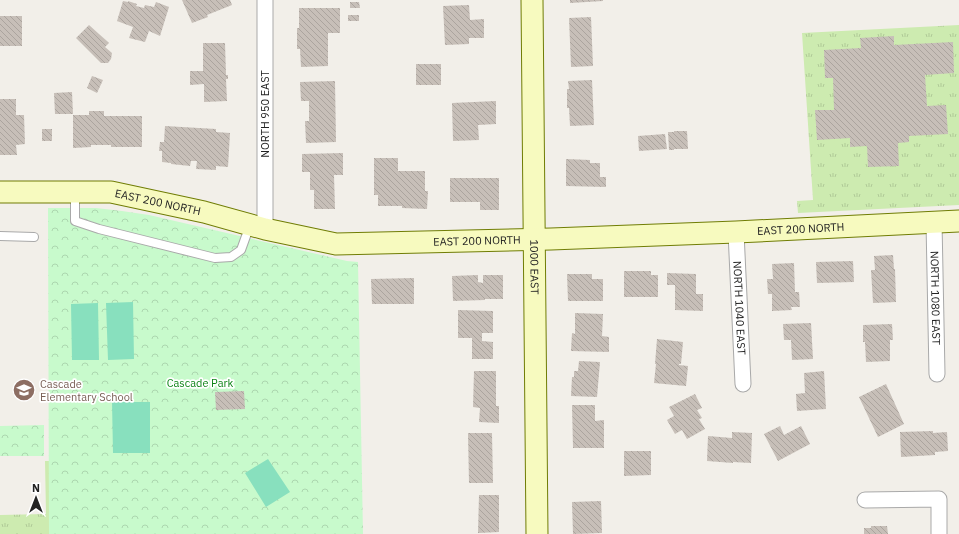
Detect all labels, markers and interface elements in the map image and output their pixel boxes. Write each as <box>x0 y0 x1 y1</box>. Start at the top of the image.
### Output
street label: NORTH 950 EAST <box>258 70 272 158</box>
street label: EAST 200 NORTH <box>114 186 202 218</box>
street label: EAST 200 NORTH <box>757 220 845 238</box>
street label: EAST 200 NORTH <box>433 233 521 249</box>
street label: 1000 EAST <box>527 239 542 295</box>
street label: NORTH 1080 EAST <box>928 251 943 346</box>
street label: NORTH 1040 EAST <box>730 261 749 356</box>
park label: Cascade Park <box>167 376 234 390</box>
school or university icon: Cascade Elementary School <box>11 377 37 403</box>
place label: Cascade Elementary School <box>40 377 133 404</box>
north arrow <box>16 478 56 518</box>
text: N <box>32 481 40 495</box>

